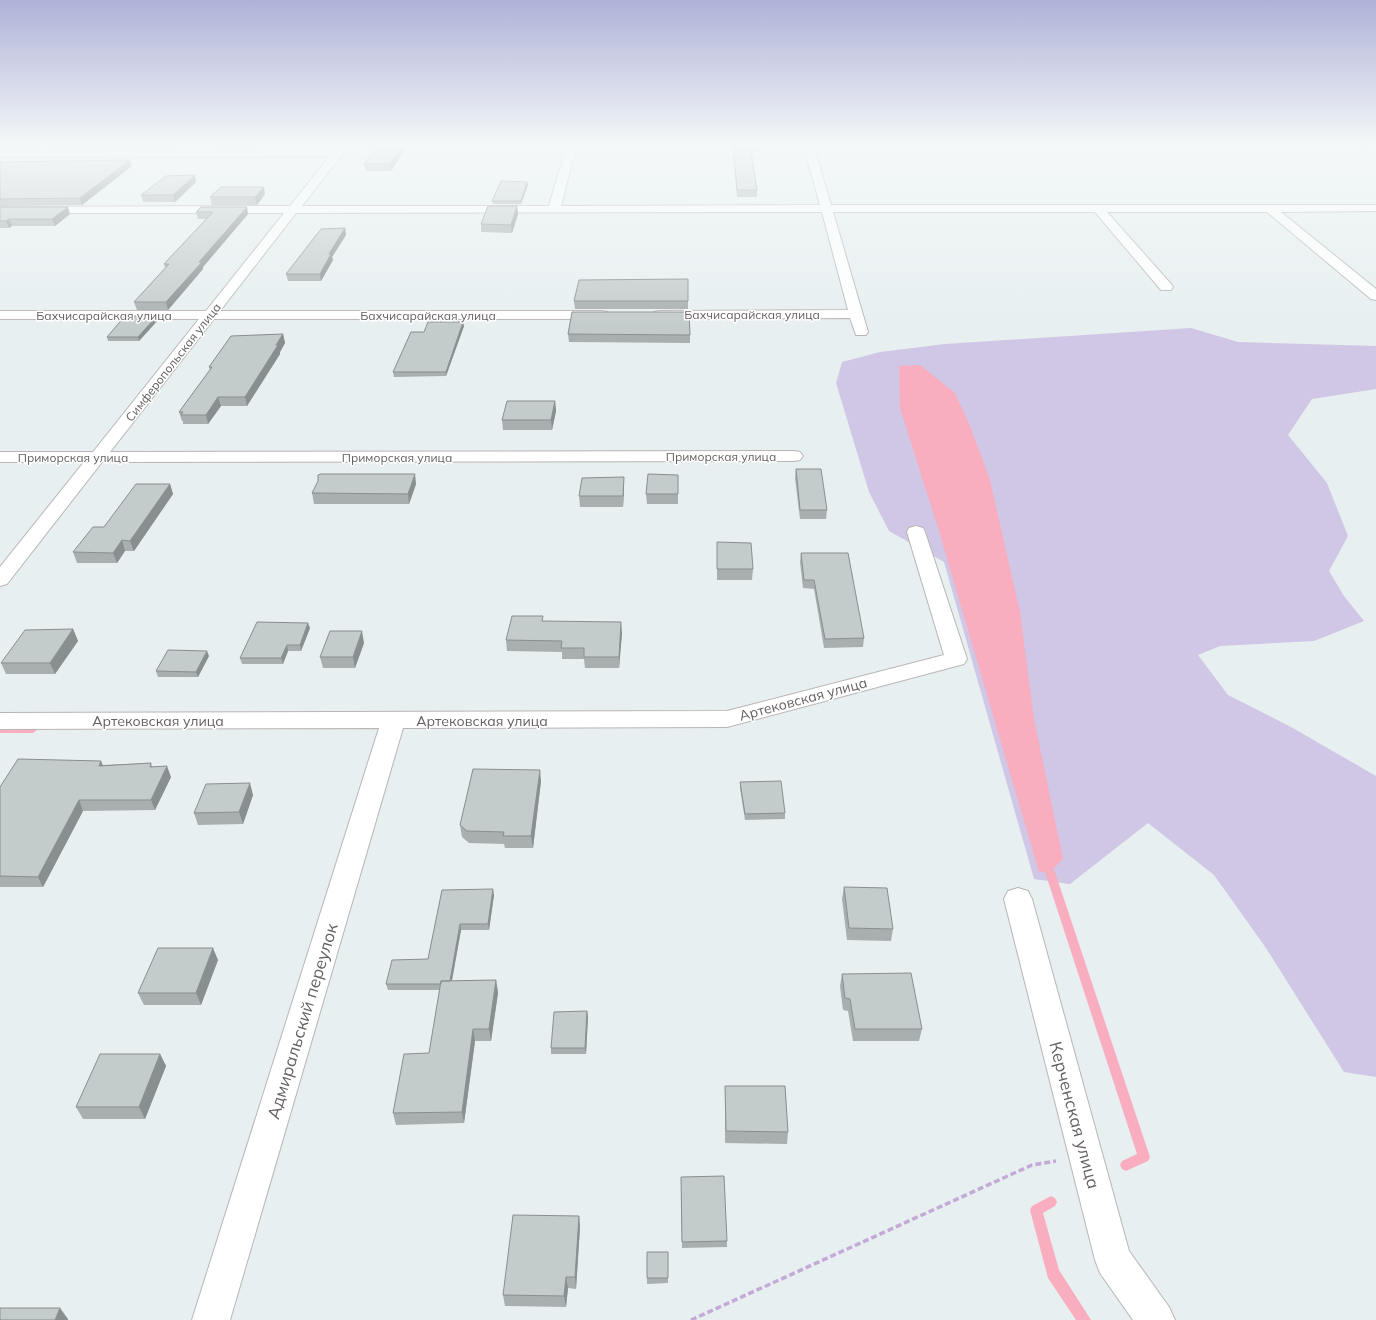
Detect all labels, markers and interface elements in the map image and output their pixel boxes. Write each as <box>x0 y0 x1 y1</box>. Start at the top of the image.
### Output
street label: Симферопольская улица <box>122 300 224 424</box>
street label: Бахчисарайская улица <box>684 307 820 322</box>
street label: Бахчисарайская улица <box>36 308 172 323</box>
street label: Бахчисарайская улица <box>360 308 496 323</box>
street label: Приморская улица <box>666 449 776 464</box>
street label: Приморская улица <box>18 450 128 465</box>
street label: Приморская улица <box>342 450 452 465</box>
street label: Артековская улица <box>737 673 869 725</box>
street label: Артековская улица <box>92 712 224 730</box>
street label: Артековская улица <box>416 712 548 730</box>
street label: Адмиральский переулок <box>262 920 343 1122</box>
street label: Керченская улица <box>1044 1039 1105 1191</box>

